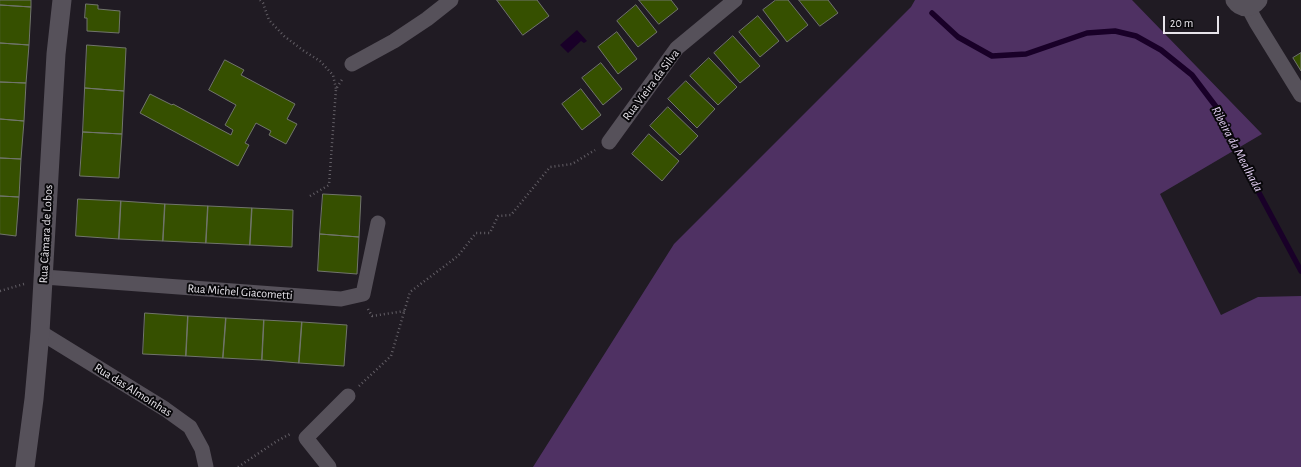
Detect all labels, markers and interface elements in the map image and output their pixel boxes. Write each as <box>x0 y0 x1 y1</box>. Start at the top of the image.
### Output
scale bar <box>1165 8 1221 34</box>
text: 20 m <box>1170 17 1193 29</box>
street label: Rua Vieira da Silva <box>620 47 682 123</box>
water label: Ribeira da Mealhada <box>1208 103 1266 195</box>
street label: Rua Câmara de Lobos <box>36 184 56 284</box>
street label: Rua Michel Giacometti <box>187 281 293 303</box>
street label: Rua das Almoínhas <box>91 360 175 420</box>

